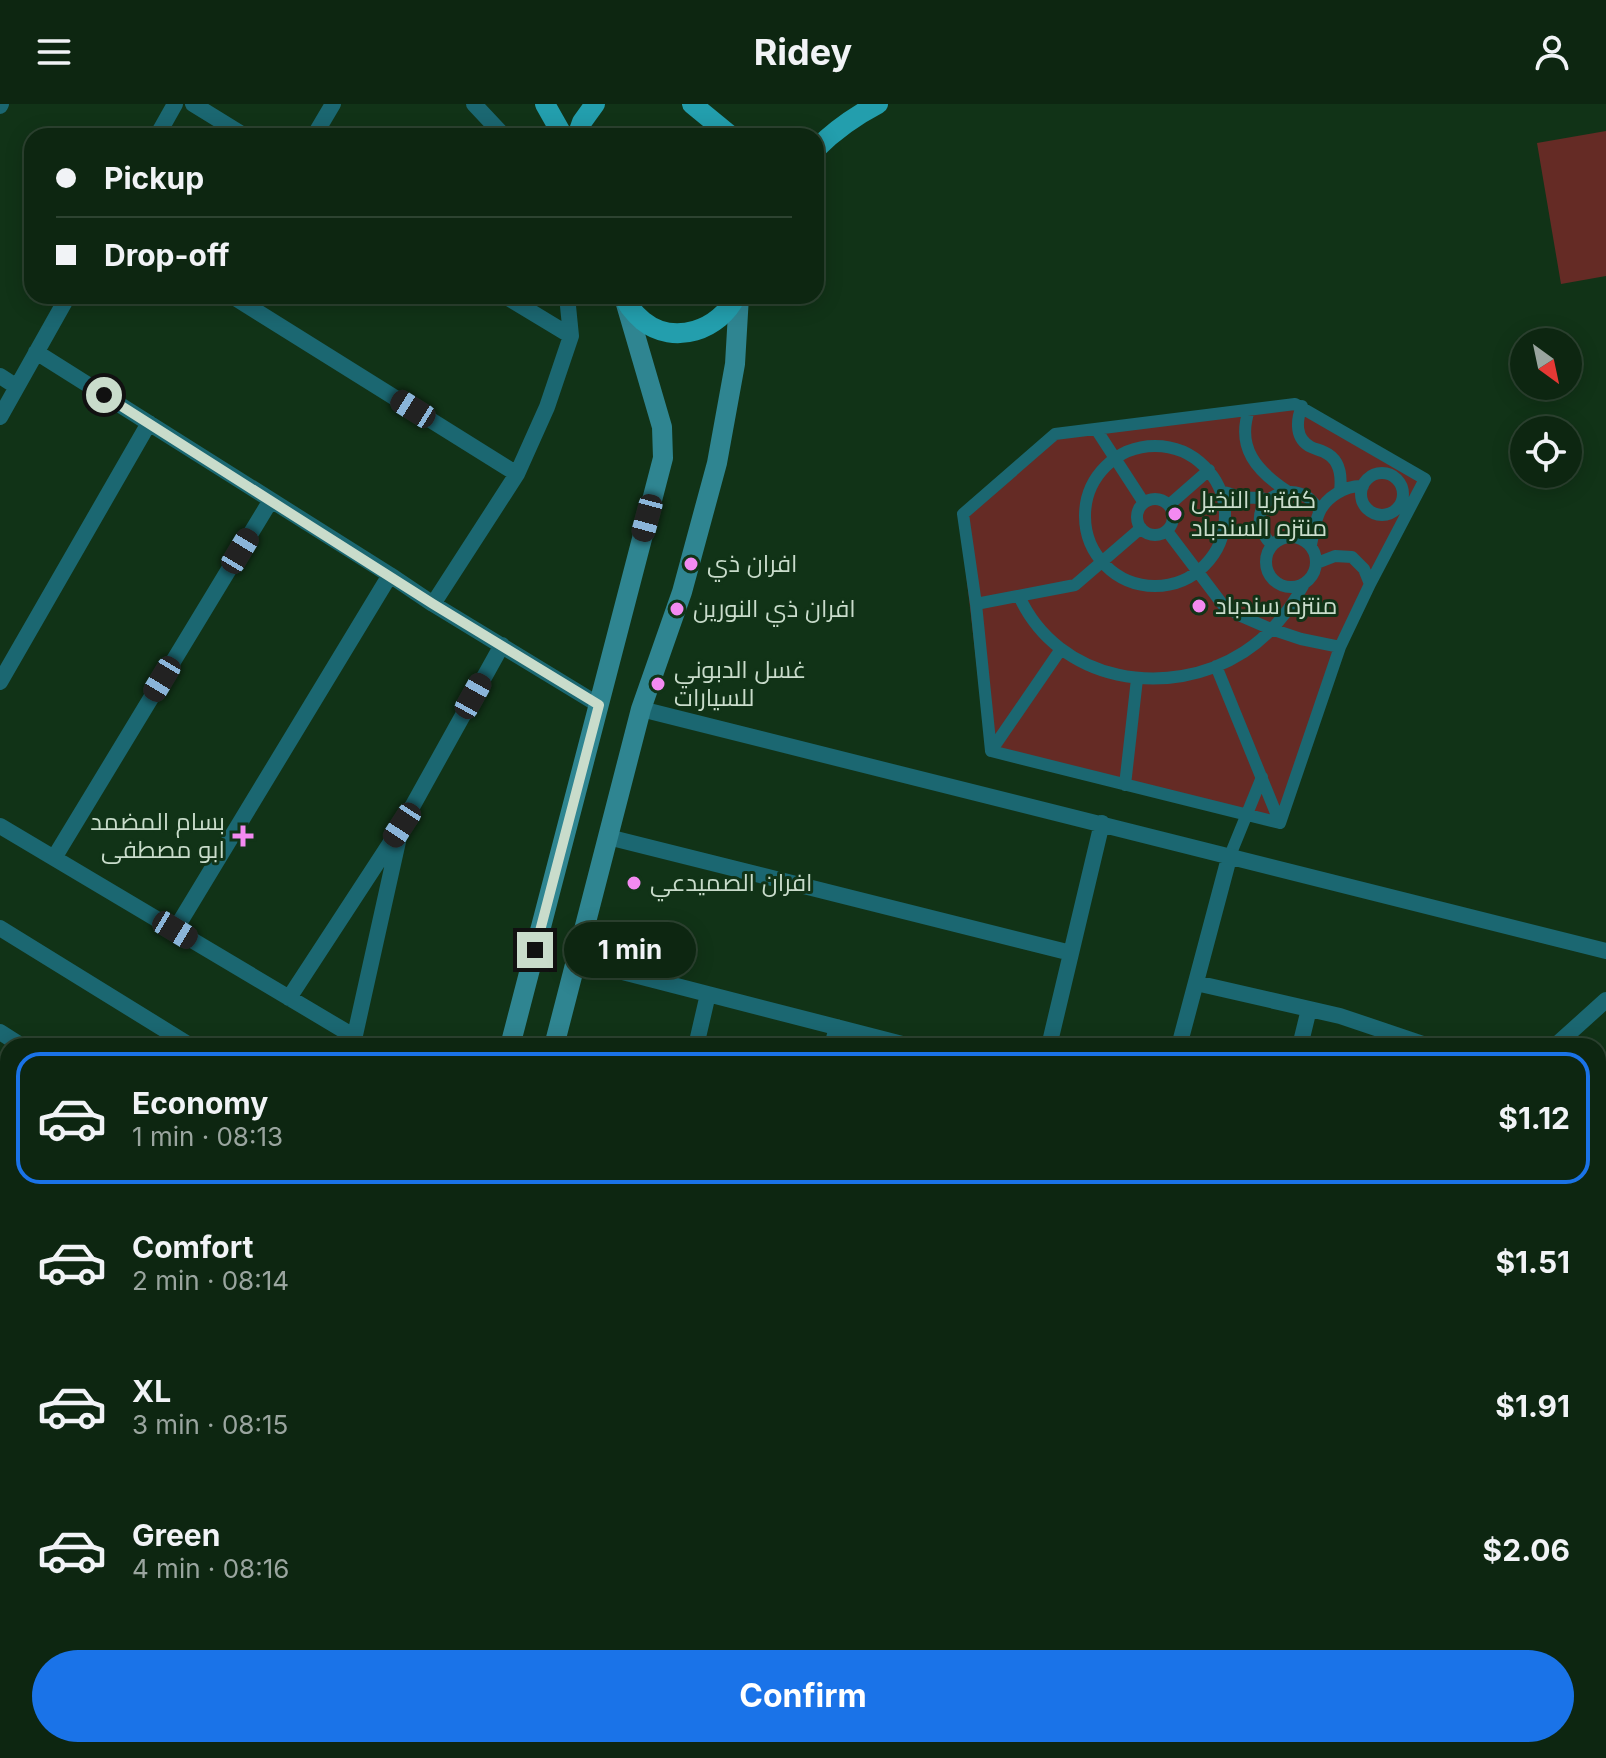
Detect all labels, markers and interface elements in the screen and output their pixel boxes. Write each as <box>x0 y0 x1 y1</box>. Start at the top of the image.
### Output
icon: menu <box>32 30 76 74</box>
text: Ridey <box>754 30 852 74</box>
icon: person <box>1530 30 1574 74</box>
text: Pickup <box>104 160 204 196</box>
text: Drop-off <box>104 237 230 273</box>
north arrow <box>1510 328 1582 400</box>
map controls <box>1510 328 1582 488</box>
route start <box>86 377 122 413</box>
car <box>386 386 440 432</box>
button: locate <box>1510 416 1582 488</box>
place label: كفتريا النخيل منتزه السندباد <box>1191 485 1327 542</box>
car <box>629 492 665 544</box>
marker: كفتريا النخيل منتزه السندباد <box>1166 505 1184 523</box>
car <box>217 524 263 578</box>
place label: افران ذي <box>707 549 798 582</box>
marker: افران ذي <box>682 555 700 573</box>
place label: منتزه سندباد <box>1215 591 1337 620</box>
place label: افران ذي النورين <box>693 594 856 627</box>
marker: منتزه سندباد <box>1190 597 1208 615</box>
marker: افران ذي النورين <box>668 600 686 618</box>
car <box>139 652 185 706</box>
place label: غسل الدبوني للسيارات <box>674 655 806 712</box>
car <box>451 669 495 723</box>
marker: غسل الدبوني للسيارات <box>649 675 667 693</box>
car <box>379 798 425 852</box>
place label: بسام المضمد ابو مصطفى <box>90 807 225 864</box>
marker: بسام المضمد ابو مصطفى <box>232 825 254 847</box>
place label: افران الصميدعي <box>650 868 812 902</box>
marker: افران الصميدعي <box>625 874 643 892</box>
car <box>148 907 202 953</box>
callout: 1 min <box>563 922 695 978</box>
route end <box>517 932 553 968</box>
text: 1 min <box>598 934 662 965</box>
icon: car <box>36 1082 108 1154</box>
text: Economy <box>132 1085 268 1121</box>
text: $1.12 <box>1498 1100 1570 1136</box>
text: 1 min · 08:13 <box>132 1121 283 1152</box>
icon: car <box>36 1226 108 1298</box>
text: Comfort <box>132 1229 253 1265</box>
text: $1.51 <box>1495 1244 1570 1280</box>
text: 2 min · 08:14 <box>132 1265 289 1296</box>
icon: car <box>36 1370 108 1442</box>
text: XL <box>132 1373 171 1409</box>
text: $1.91 <box>1495 1388 1570 1424</box>
text: 3 min · 08:15 <box>132 1409 288 1440</box>
icon: car <box>36 1514 108 1586</box>
text: Green <box>132 1517 220 1553</box>
text: $2.06 <box>1483 1532 1570 1568</box>
text: 4 min · 08:16 <box>132 1553 289 1584</box>
button: Confirm <box>32 1650 1574 1742</box>

